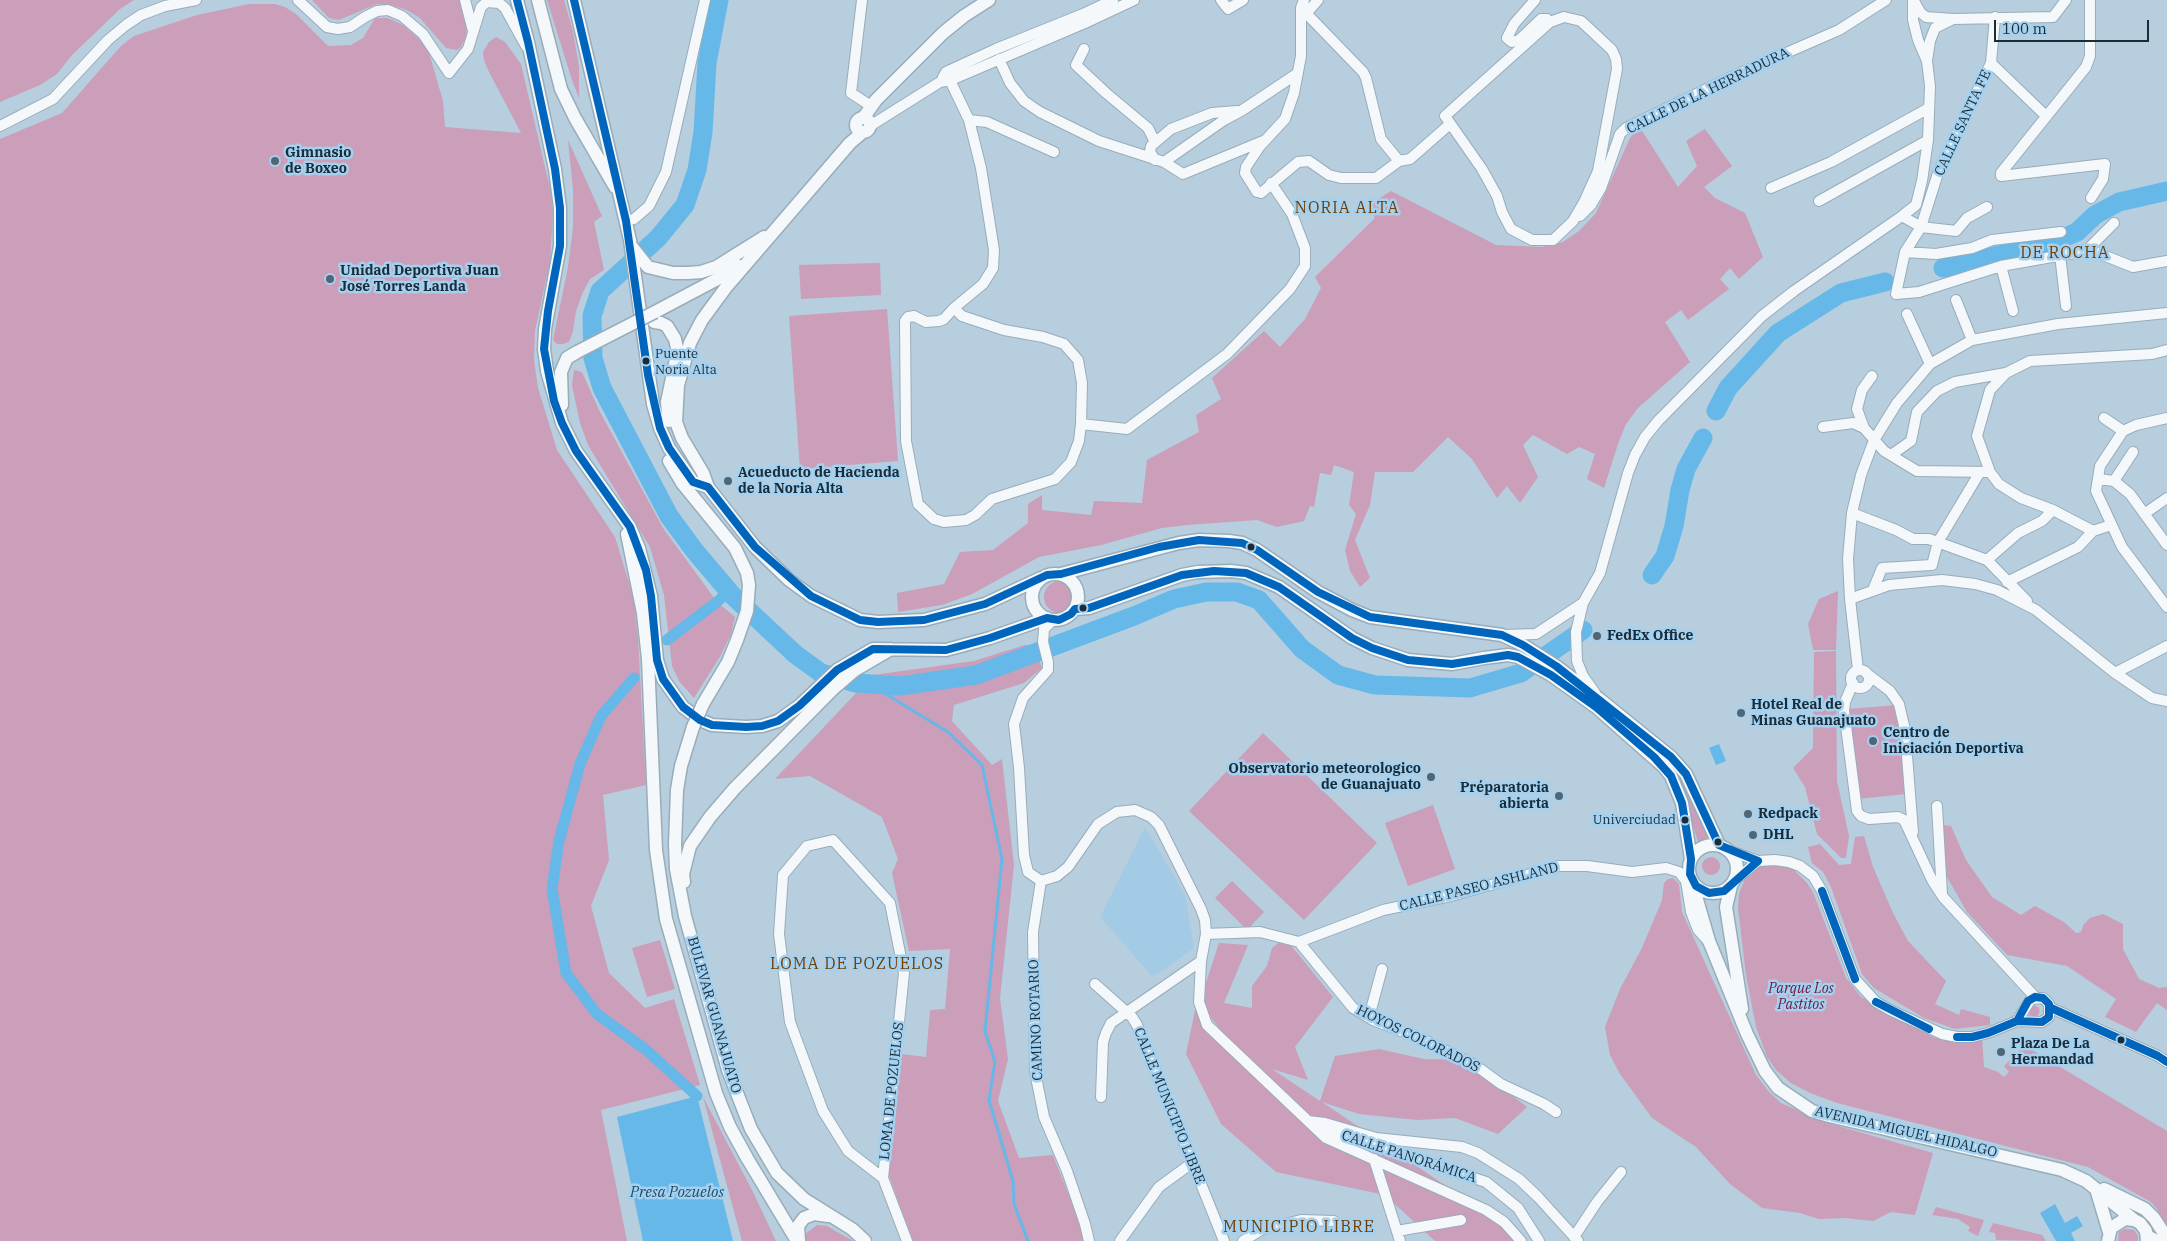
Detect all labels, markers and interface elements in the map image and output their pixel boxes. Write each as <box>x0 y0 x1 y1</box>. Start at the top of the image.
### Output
scale bar <box>1997 10 2152 42</box>
text: 100 m <box>2002 19 2047 38</box>
street label: CALLE DE LA HERRADURA <box>1624 44 1792 138</box>
street label: CALLE SANTA FE <box>1931 67 1995 179</box>
place label: Gimnasio de Boxeo <box>285 145 351 178</box>
marker: Gimnasio de Boxeo <box>269 155 281 167</box>
district label: NORIA ALTA <box>1293 198 1401 218</box>
district label: DE ROCHA <box>2019 243 2111 263</box>
place label: Unidad Deportiva Juan José Torres Landa <box>340 263 499 296</box>
marker: Unidad Deportiva Juan José Torres Landa <box>324 273 336 285</box>
place label: Puente Noria Alta <box>655 346 717 377</box>
marker: Puente Noria Alta <box>641 356 651 366</box>
place label: Acueducto de Hacienda de la Noria Alta <box>738 465 900 498</box>
marker: Acueducto de Hacienda de la Noria Alta <box>722 475 734 487</box>
unlabelled marker <box>1246 542 1256 552</box>
unlabelled marker <box>1078 603 1088 613</box>
place label: FedEx Office <box>1607 628 1693 644</box>
marker: FedEx Office <box>1591 630 1603 642</box>
place label: Hotel Real de Minas Guanajuato <box>1751 697 1876 730</box>
marker: Hotel Real de Minas Guanajuato <box>1735 707 1747 719</box>
place label: Centro de Iniciación Deportiva <box>1883 725 2024 758</box>
marker: Centro de Iniciación Deportiva <box>1867 735 1879 747</box>
place label: Observatorio meteorologico de Guanajuato <box>1228 761 1421 794</box>
marker: Observatorio meteorologico de Guanajuato <box>1425 771 1437 783</box>
place label: Préparatoria abierta <box>1460 780 1549 812</box>
marker: Préparatoria abierta <box>1553 790 1565 802</box>
place label: Redpack <box>1758 806 1818 822</box>
marker: Redpack <box>1742 808 1754 820</box>
place label: Univerciudad <box>1593 812 1676 828</box>
marker: Univerciudad <box>1680 815 1690 825</box>
place label: DHL <box>1763 827 1794 843</box>
marker: DHL <box>1747 829 1759 841</box>
unlabelled marker <box>1713 837 1723 847</box>
street label: CALLE PASEO ASHLAND <box>1398 859 1560 915</box>
street label: BULEVAR GUANAJUATO <box>684 935 744 1095</box>
district label: LOMA DE POZUELOS <box>768 954 946 974</box>
street label: CAMINO ROTARIO <box>1025 959 1047 1081</box>
park label: Parque Los Pastitos <box>1768 981 1834 1014</box>
street label: HOYOS COLORADOS <box>1354 1002 1482 1076</box>
street label: LOMA DE POZUELOS <box>876 1021 908 1161</box>
street label: CALLE MUNICIPIO LIBRE <box>1130 1025 1208 1187</box>
unlabelled marker <box>2116 1035 2126 1045</box>
place label: Plaza De La Hermandad <box>2011 1036 2094 1068</box>
marker: Plaza De La Hermandad <box>1995 1046 2007 1058</box>
street label: AVENIDA MIGUEL HIDALGO <box>1813 1103 1999 1161</box>
street label: CALLE PANORÁMICA <box>1340 1127 1478 1187</box>
water label: Presa Pozuelos <box>630 1184 724 1202</box>
district label: MUNICIPIO LIBRE <box>1221 1217 1377 1237</box>

